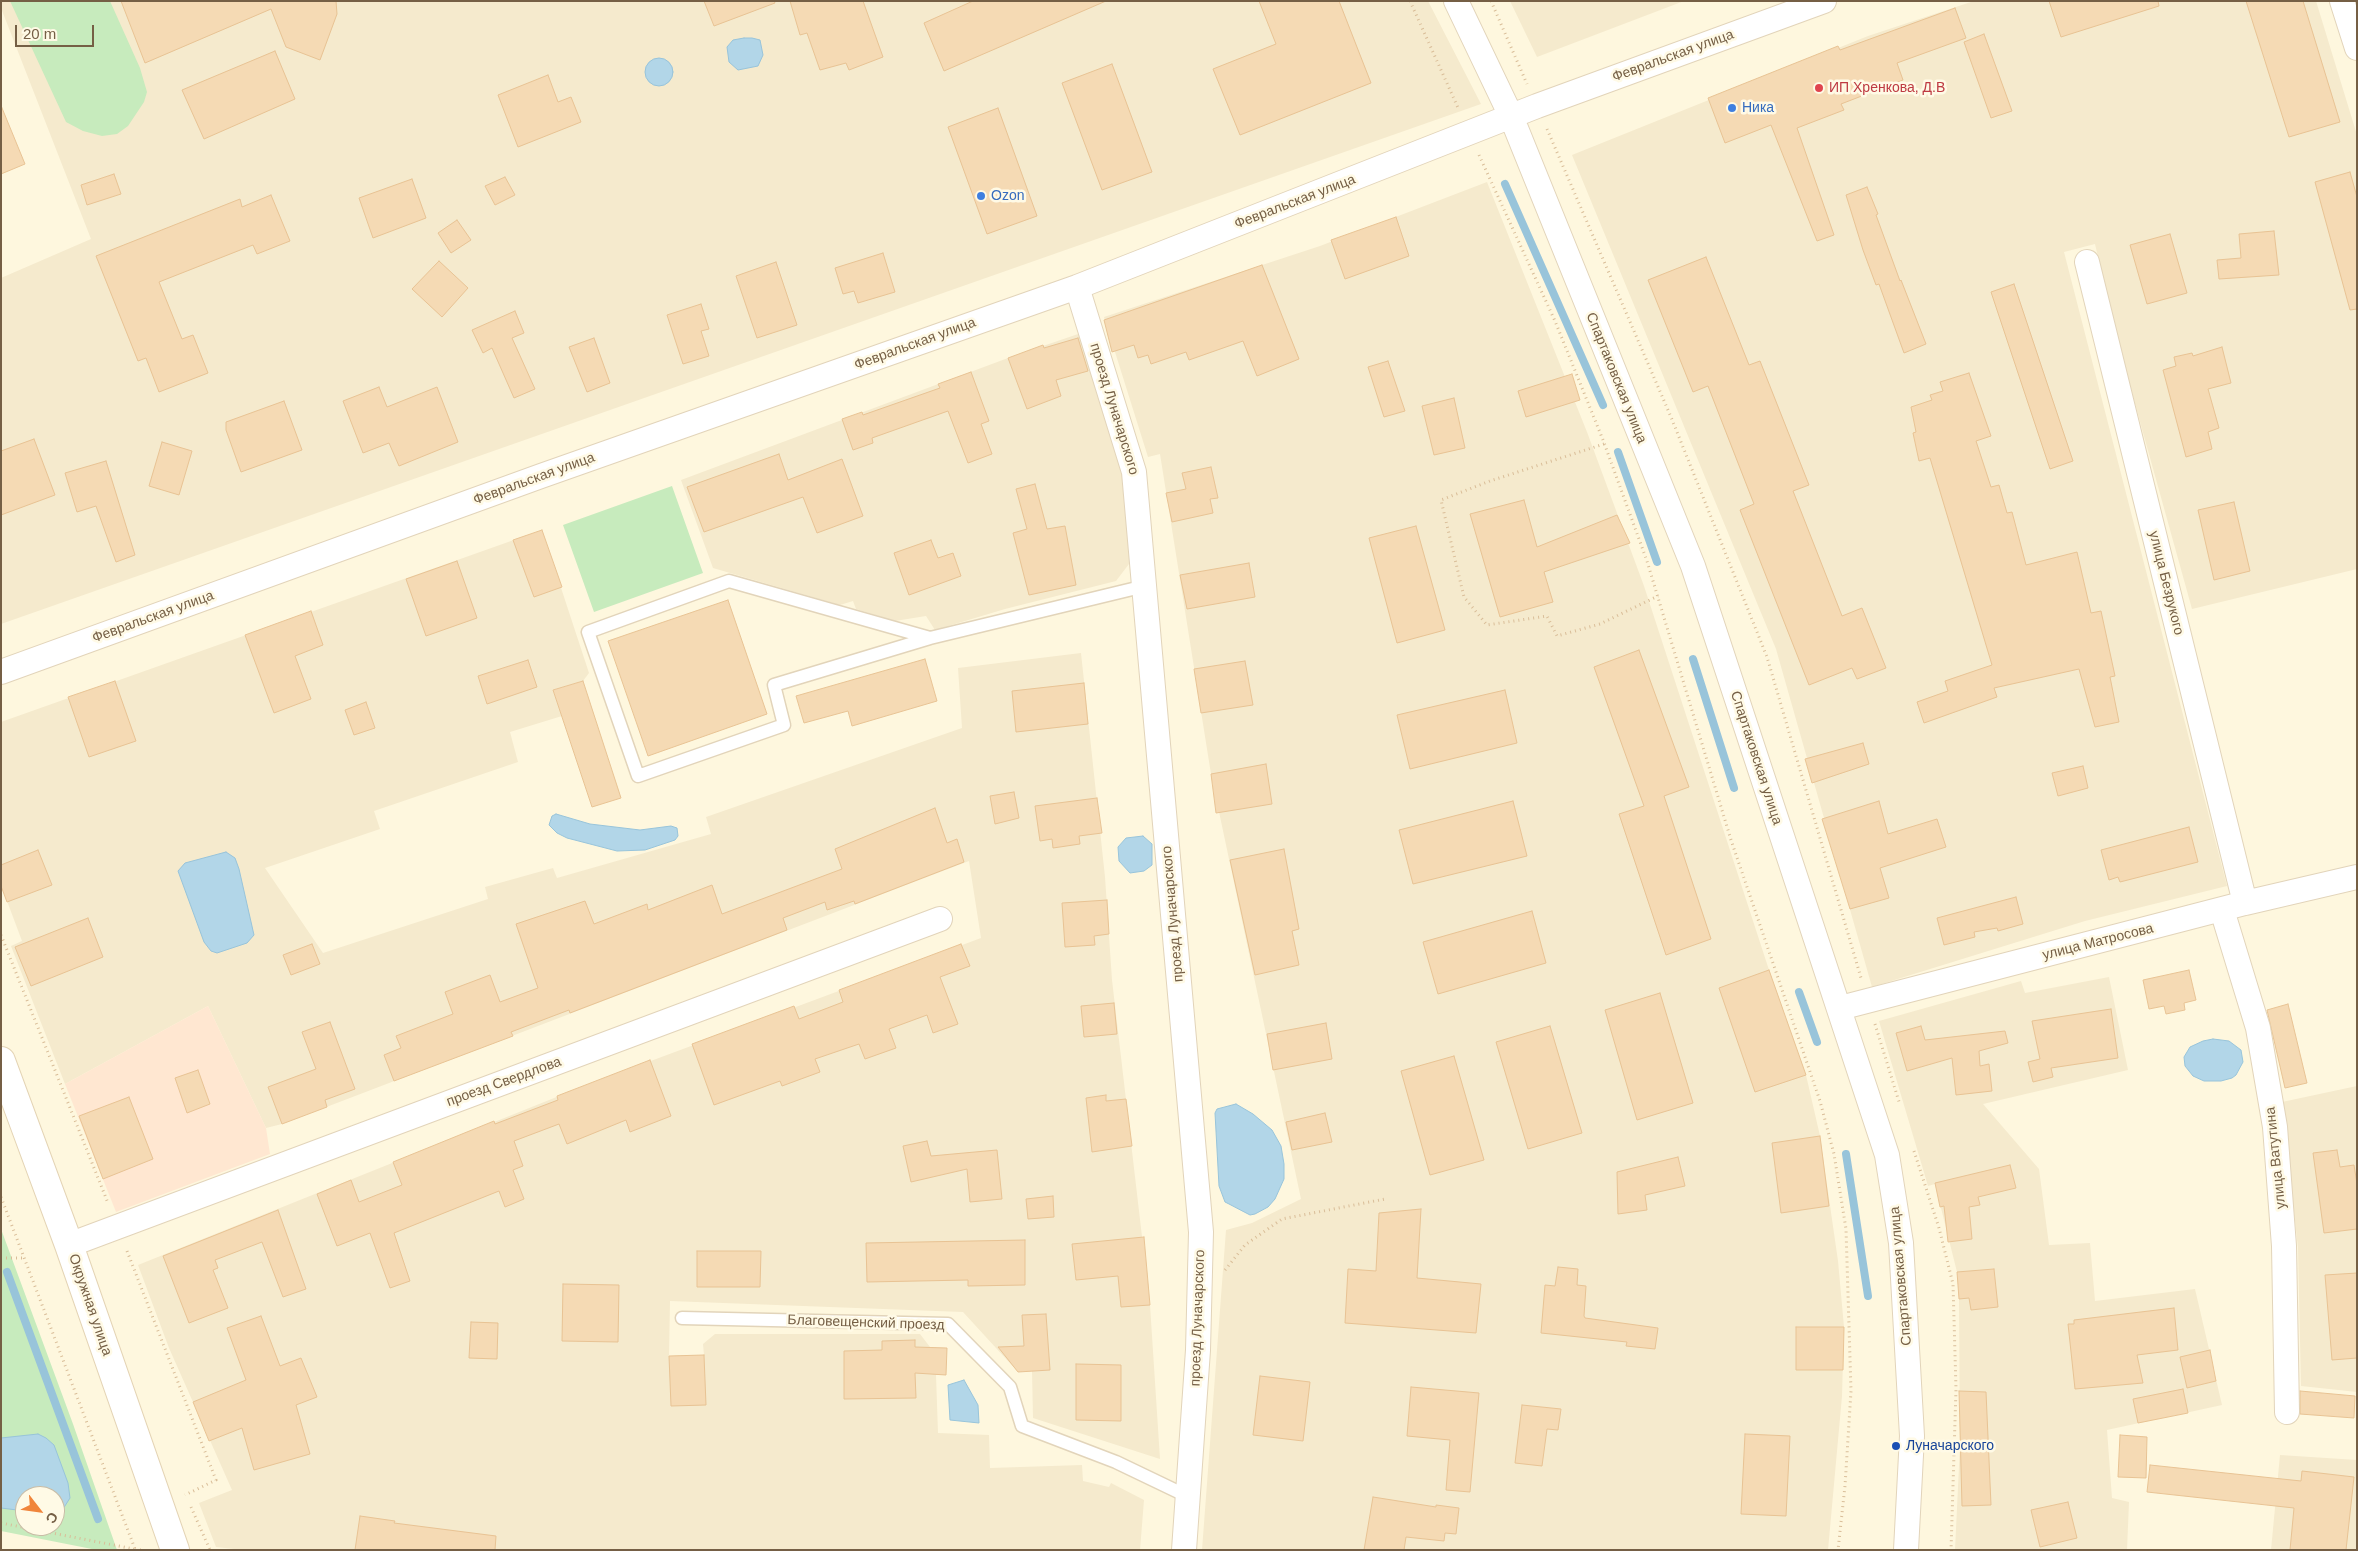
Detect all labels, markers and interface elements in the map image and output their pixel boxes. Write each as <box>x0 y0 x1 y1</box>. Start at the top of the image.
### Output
scale bar <box>18 15 96 47</box>
text: 20 m <box>23 25 56 42</box>
street label: Февральская улица <box>1610 26 1736 86</box>
place label: ИП Хренкова, Д.В <box>1829 80 1945 96</box>
marker: ИП Хренкова, Д.В <box>1813 82 1825 94</box>
place label: Ника <box>1742 100 1774 116</box>
marker: Ника <box>1726 102 1738 114</box>
street label: Февральская улица <box>1232 171 1358 233</box>
place label: Ozon <box>991 188 1024 204</box>
marker: Ozon <box>975 190 987 202</box>
street label: Спартаковская улица <box>1582 310 1650 446</box>
street label: Февральская улица <box>852 314 978 374</box>
street label: проезд Луначарского <box>1086 341 1142 477</box>
street label: Февральская улица <box>471 449 597 509</box>
street label: улица Безрукого <box>2145 529 2187 637</box>
street label: Февральская улица <box>90 587 216 647</box>
street label: Спартаковская улица <box>1726 689 1786 827</box>
street label: проезд Луначарского <box>1159 845 1187 983</box>
street label: улица Матросова <box>2041 920 2155 964</box>
street label: проезд Свердлова <box>444 1053 564 1111</box>
street label: улица Ватутина <box>2262 1106 2290 1210</box>
street label: Спартаковская улица <box>1887 1206 1915 1346</box>
street label: проезд Луначарского <box>1187 1249 1209 1387</box>
street label: Окружная улица <box>65 1252 115 1358</box>
street label: Благовещенский проезд <box>787 1312 945 1334</box>
place label: Луначарского <box>1906 1438 1994 1454</box>
marker: Луначарского <box>1890 1440 1902 1452</box>
north arrow <box>15 1486 65 1536</box>
text: С <box>43 1510 62 1526</box>

